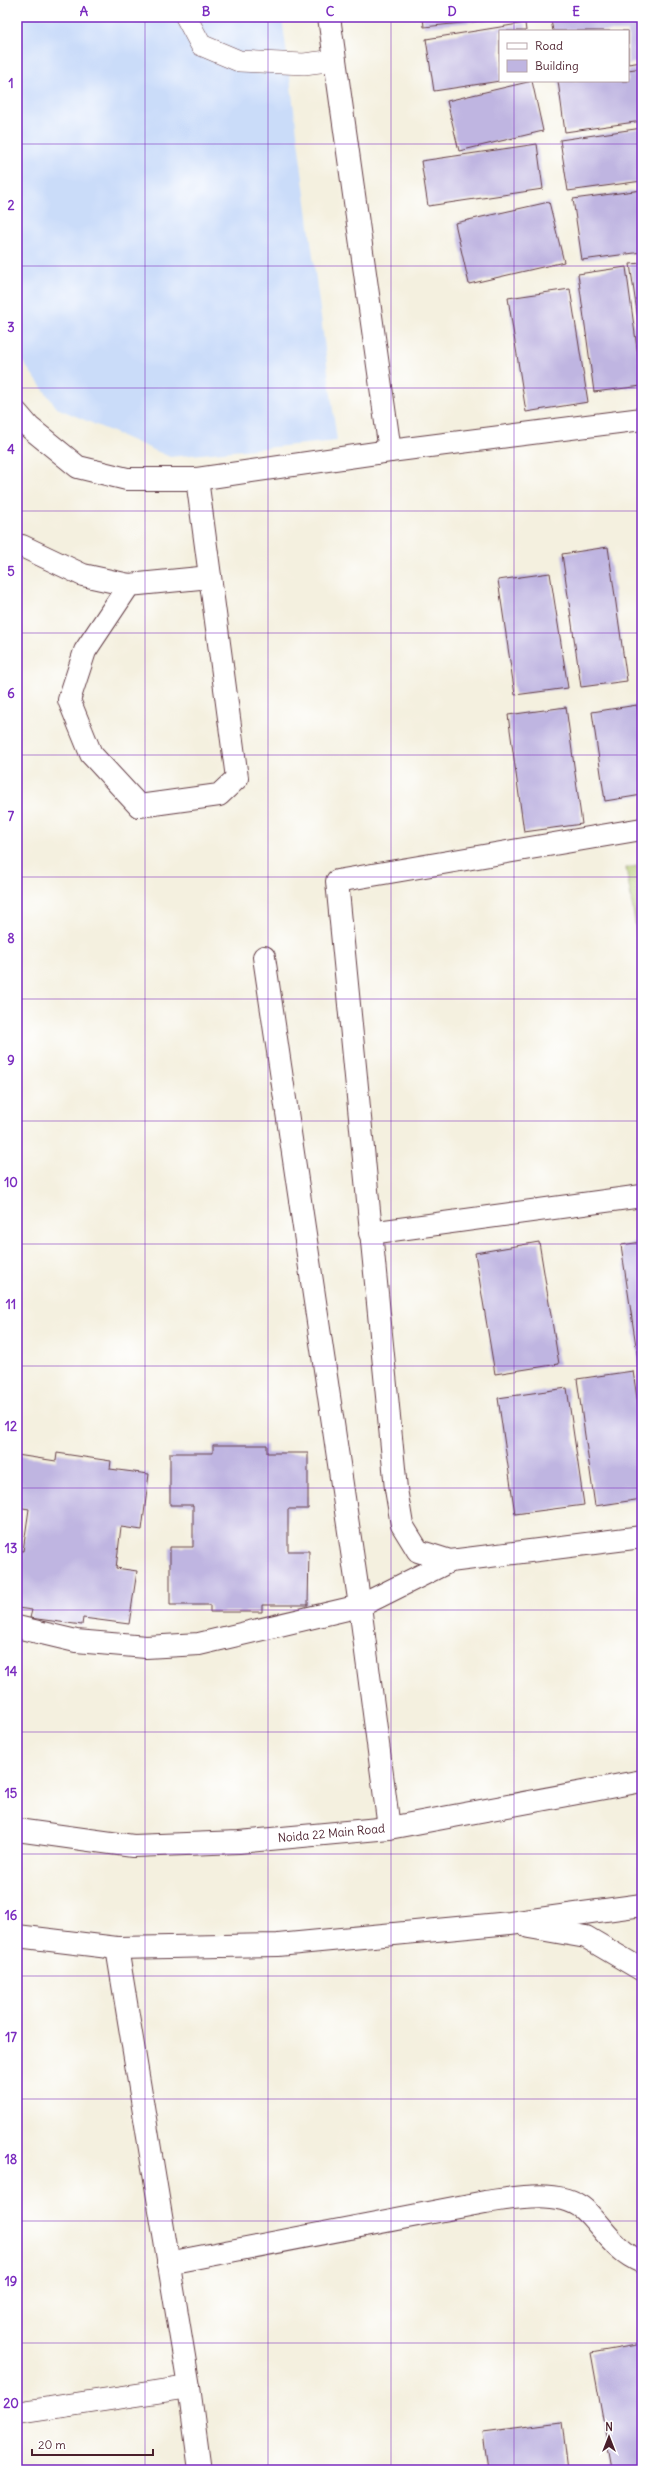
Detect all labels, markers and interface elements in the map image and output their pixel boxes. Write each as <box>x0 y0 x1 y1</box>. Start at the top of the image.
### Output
text: A <box>80 3 89 20</box>
text: B <box>202 3 211 20</box>
text: C <box>326 3 335 20</box>
text: D <box>447 3 457 20</box>
text: E <box>572 3 580 20</box>
legend <box>499 30 629 82</box>
text: Road <box>535 38 563 53</box>
text: Building <box>535 58 579 73</box>
text: 1 <box>8 75 14 92</box>
text: 2 <box>7 197 15 214</box>
text: 3 <box>7 319 15 336</box>
text: 4 <box>7 441 15 458</box>
text: 5 <box>7 563 15 580</box>
text: 6 <box>7 685 15 702</box>
text: 7 <box>8 808 15 825</box>
text: 8 <box>7 930 15 947</box>
text: 9 <box>7 1052 15 1069</box>
text: 10 <box>4 1174 18 1191</box>
text: 11 <box>6 1296 16 1313</box>
text: 12 <box>5 1418 17 1435</box>
text: 13 <box>5 1540 17 1557</box>
text: 14 <box>5 1663 18 1680</box>
text: 15 <box>5 1785 18 1802</box>
street label: Noida 22 Main Road <box>277 1820 386 1845</box>
text: 16 <box>5 1907 18 1924</box>
text: 17 <box>5 2029 17 2046</box>
text: 18 <box>5 2151 17 2168</box>
text: 19 <box>5 2273 17 2290</box>
text: 20 <box>3 2395 19 2412</box>
north arrow <box>589 2417 629 2457</box>
text: N <box>605 2420 613 2434</box>
scale bar <box>32 2431 153 2457</box>
text: 20 m <box>38 2437 66 2452</box>

